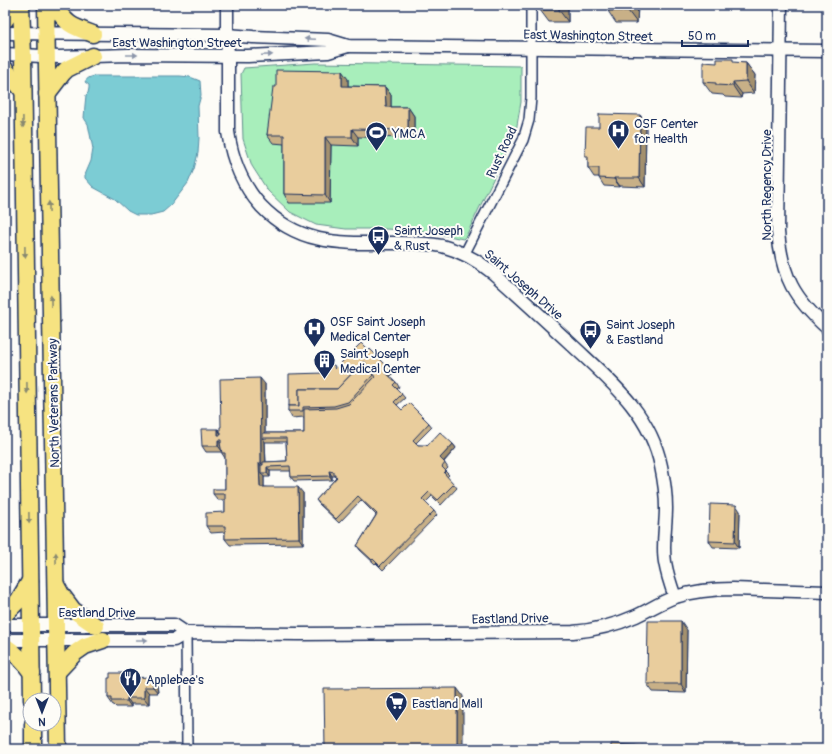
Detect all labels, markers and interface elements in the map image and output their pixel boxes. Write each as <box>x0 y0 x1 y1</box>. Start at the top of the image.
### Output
scale bar <box>682 22 748 48</box>
street label: East Washington Street <box>523 27 654 45</box>
text: 50 m <box>688 29 716 44</box>
street label: East Washington Street <box>112 35 242 51</box>
one-way arrow <box>303 36 316 42</box>
one-way arrow <box>126 52 139 58</box>
one-way arrow <box>261 52 273 59</box>
one-way arrow <box>20 116 27 128</box>
place label: OSF Center for Health <box>634 116 699 147</box>
hospital icon: OSF Center for Health <box>606 117 632 150</box>
sports icon: YMCA <box>364 120 390 153</box>
street label: Rust Road <box>483 124 521 181</box>
place label: YMCA <box>391 126 426 142</box>
street label: North Regency Drive <box>759 129 775 241</box>
one-way arrow <box>46 200 52 213</box>
place label: Saint Joseph & Rust <box>394 223 463 254</box>
bus stop icon: Saint Joseph & Rust <box>365 224 391 257</box>
one-way arrow <box>22 246 28 259</box>
street label: Saint Joseph Drive <box>481 246 567 324</box>
one-way arrow <box>48 294 54 307</box>
place label: OSF Saint Joseph Medical Center <box>330 314 425 345</box>
hospital icon: OSF Saint Joseph Medical Center <box>302 315 328 348</box>
place label: Saint Joseph & Eastland <box>606 317 675 348</box>
bus stop icon: Saint Joseph & Eastland <box>578 318 604 351</box>
street label: North Veterans Parkway <box>45 338 63 468</box>
place label: Saint Joseph Medical Center <box>340 346 421 377</box>
building icon: Saint Joseph Medical Center <box>311 347 337 380</box>
one-way arrow <box>24 382 31 394</box>
one-way arrow <box>26 512 33 524</box>
one-way arrow <box>52 552 59 564</box>
street label: Eastland Drive <box>59 605 136 621</box>
street label: Eastland Drive <box>471 610 549 628</box>
one-way arrow <box>136 637 149 643</box>
restaurant icon: Applebee's <box>118 666 144 699</box>
place label: Applebee's <box>146 672 204 688</box>
supermarket icon: Eastland Mall <box>383 690 409 723</box>
north arrow <box>22 692 62 732</box>
place label: Eastland Mall <box>412 696 483 712</box>
text: N <box>38 715 46 728</box>

